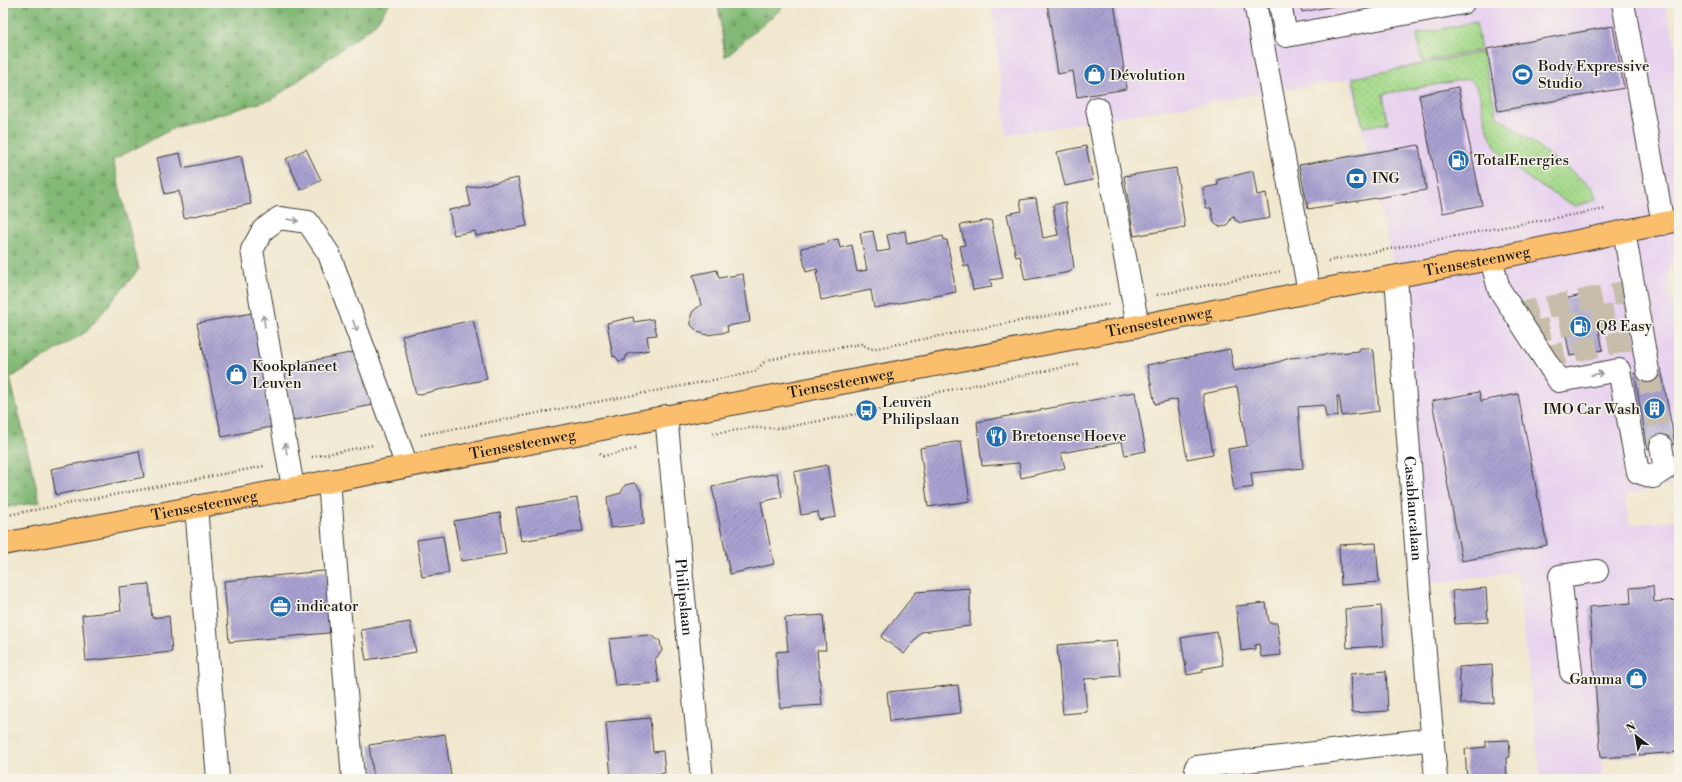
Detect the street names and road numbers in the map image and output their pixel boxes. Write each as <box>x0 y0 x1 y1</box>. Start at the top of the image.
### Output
street label: Tiensesteenweg <box>1422 242 1532 280</box>
street label: Tiensesteenweg <box>1104 302 1214 341</box>
street label: Tiensesteenweg <box>786 364 896 403</box>
street label: Tiensesteenweg <box>468 425 577 464</box>
street label: Casablancalaan <box>1400 455 1427 562</box>
street label: Tiensesteenweg <box>150 486 259 525</box>
street label: Philipslaan <box>671 558 697 637</box>

